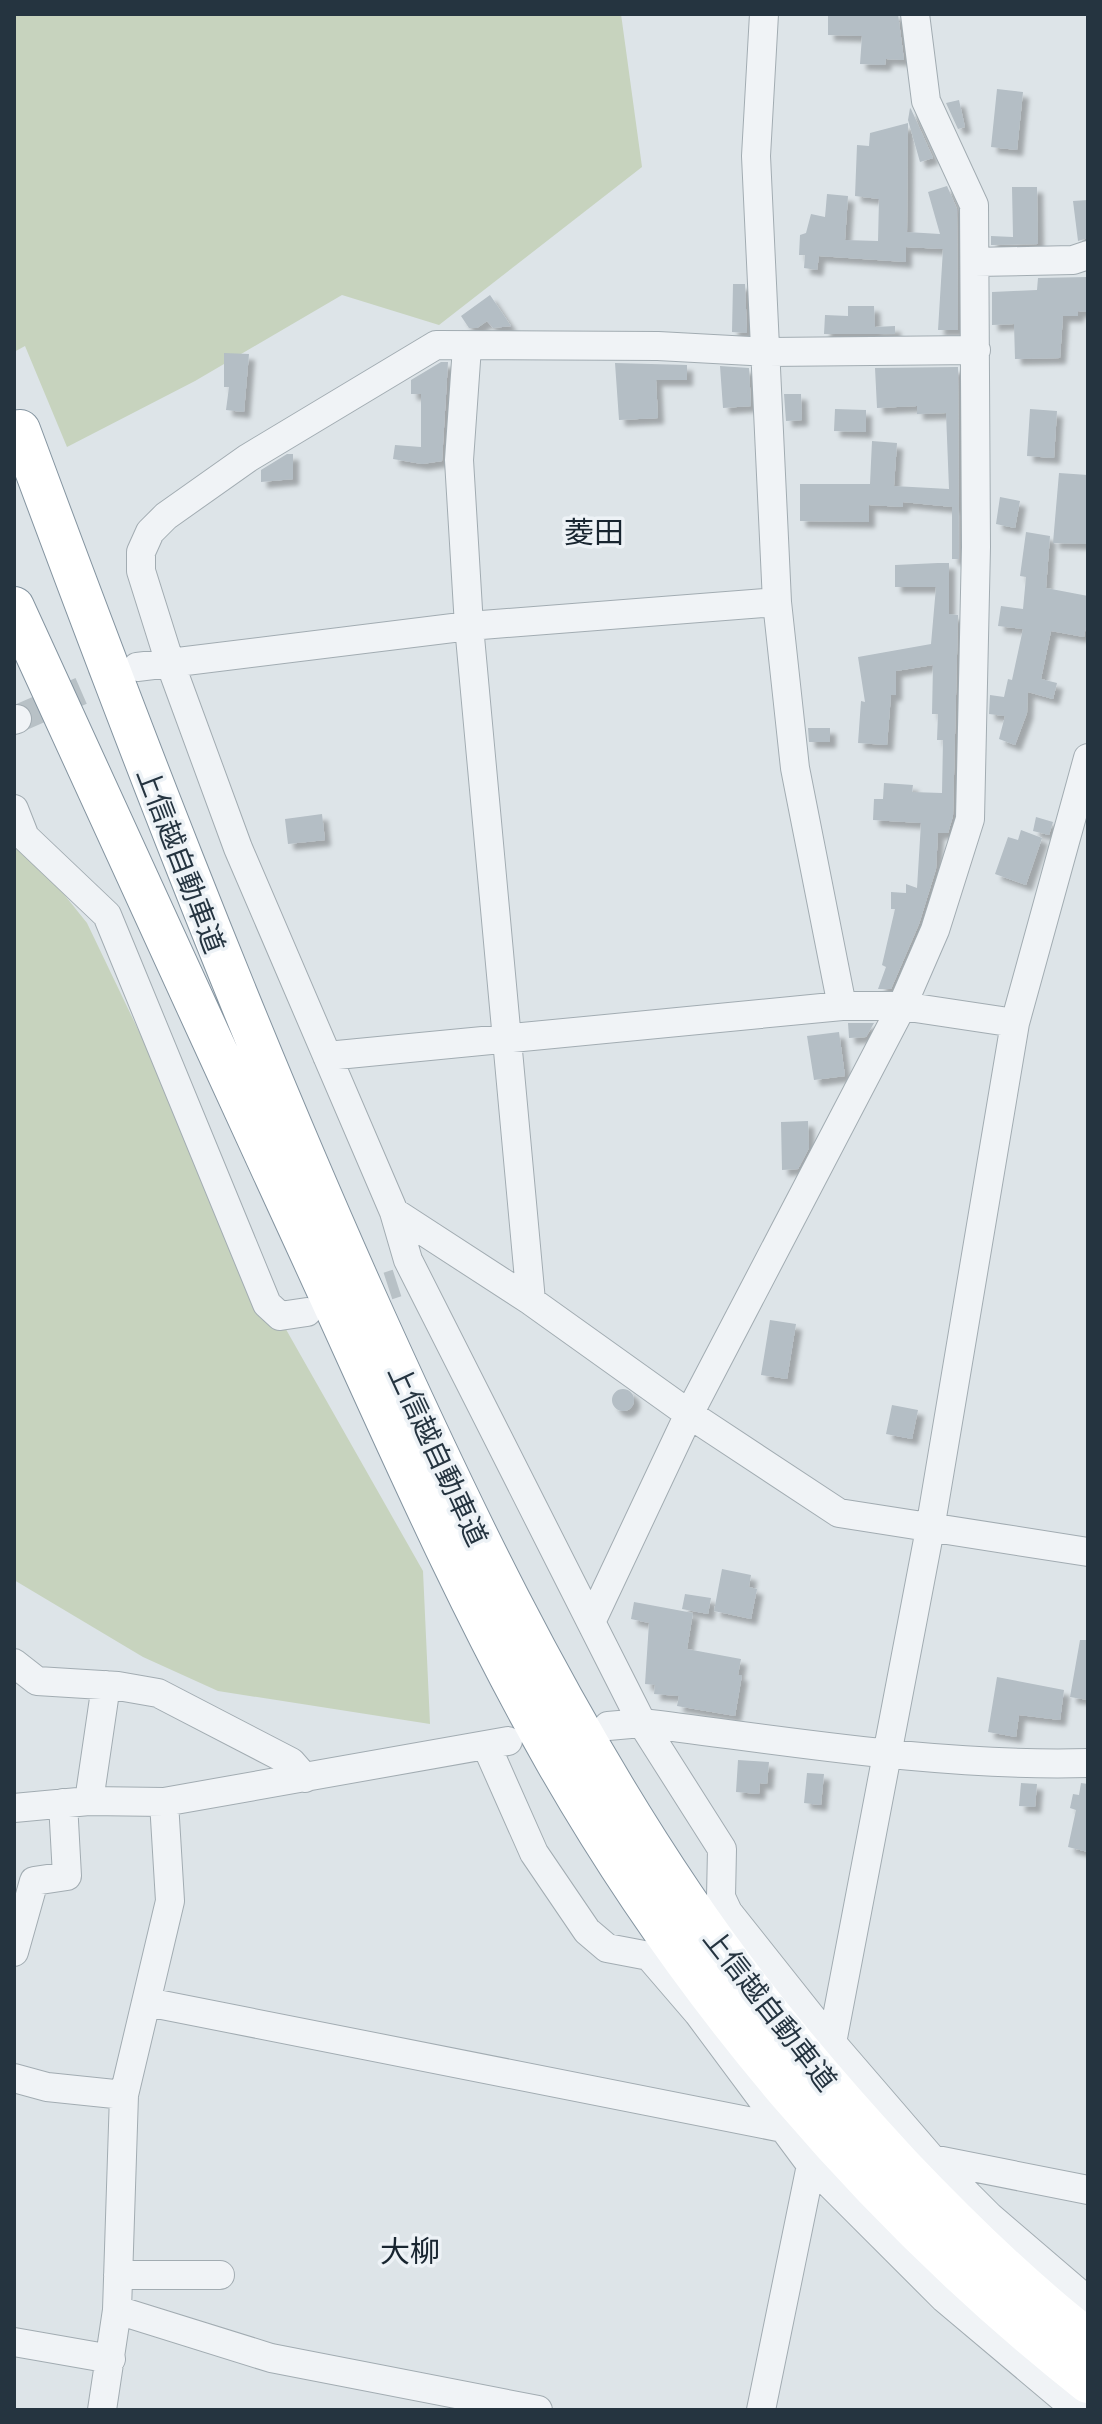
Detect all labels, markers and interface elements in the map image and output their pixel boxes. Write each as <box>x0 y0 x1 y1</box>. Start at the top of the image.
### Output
district label: 菱田 <box>564 511 624 552</box>
street label: 上信越自動車道 <box>129 762 235 958</box>
street label: 上信越自動車道 <box>380 1358 498 1552</box>
street label: 上信越自動車道 <box>696 1920 846 2098</box>
district label: 大柳 <box>380 2230 440 2271</box>

